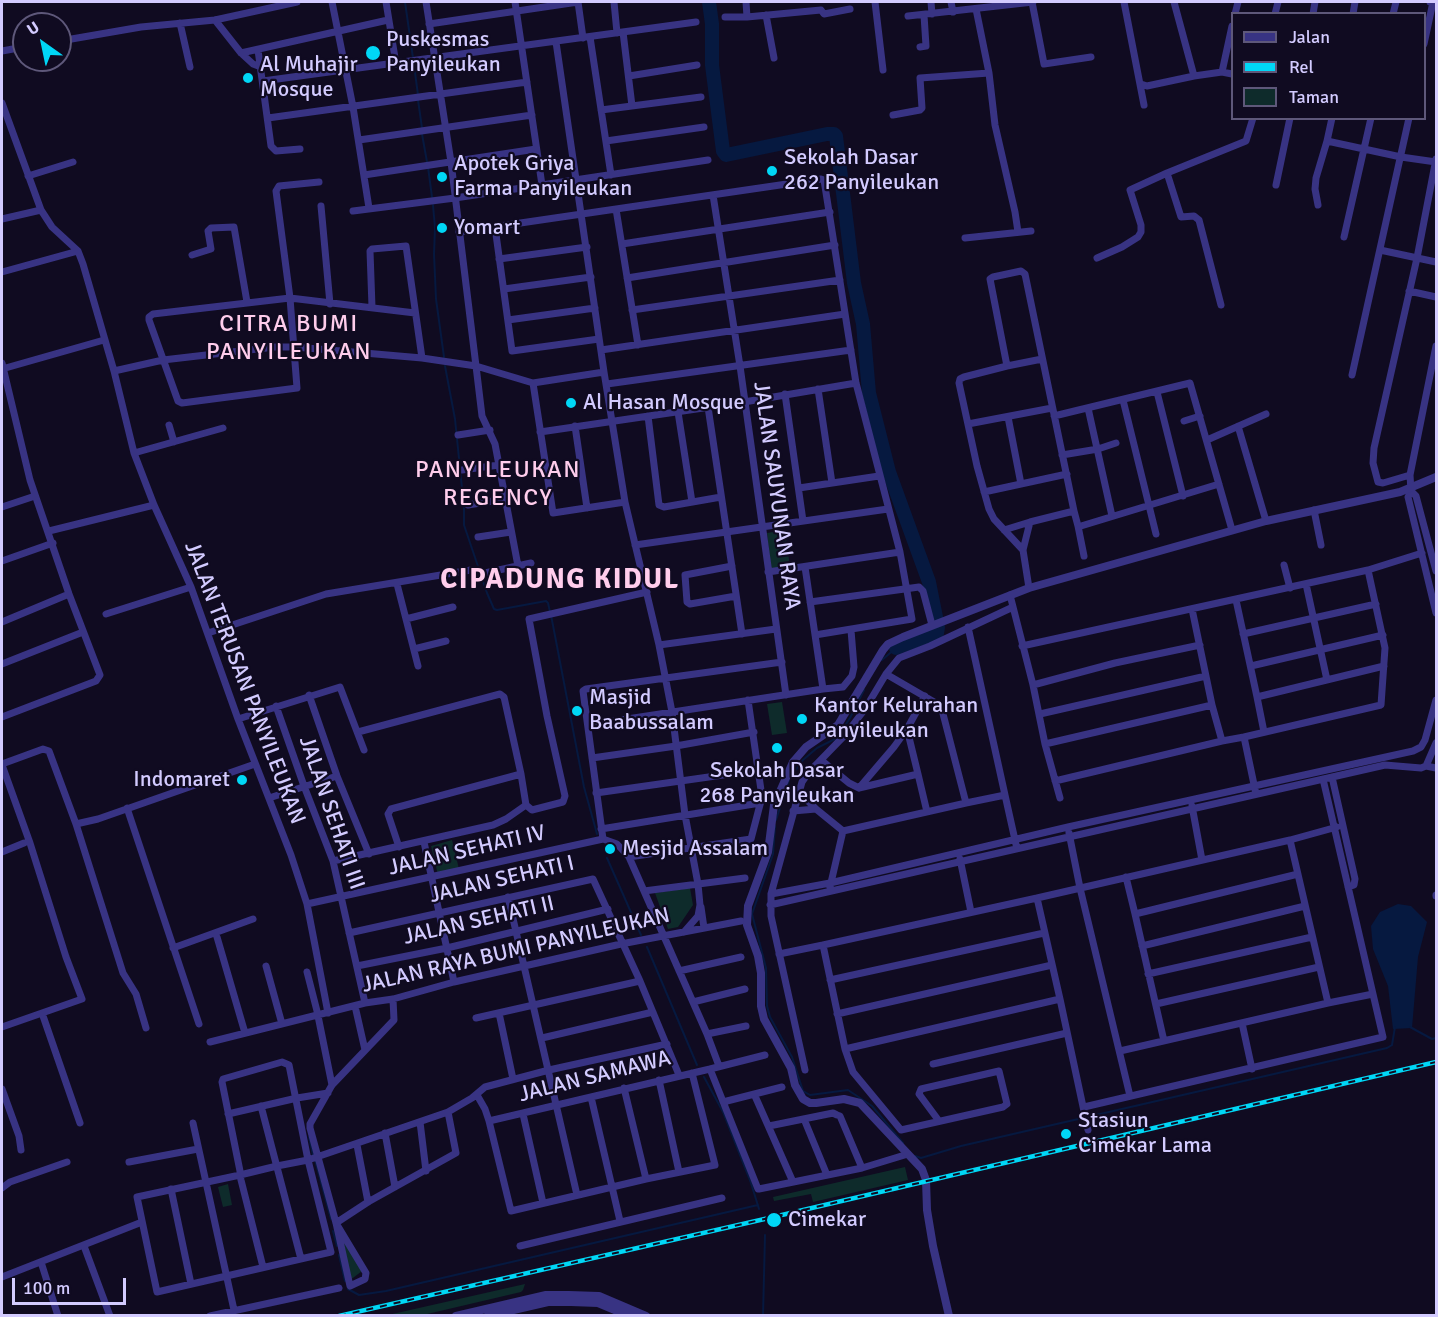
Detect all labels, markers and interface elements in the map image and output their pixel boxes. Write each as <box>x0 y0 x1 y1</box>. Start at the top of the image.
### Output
north arrow <box>12 12 72 72</box>
legend <box>1231 12 1426 120</box>
text: U <box>23 17 43 40</box>
text: Jalan <box>1289 26 1330 48</box>
place label: Puskesmas Panyileukan <box>386 27 501 78</box>
marker: Puskesmas Panyileukan <box>364 44 382 62</box>
place label: Al Muhajir Mosque <box>260 52 358 104</box>
text: Rel <box>1289 56 1314 78</box>
marker: Al Muhajir Mosque <box>241 71 255 85</box>
text: Taman <box>1289 86 1339 108</box>
place label: Sekolah Dasar 262 Panyileukan <box>784 145 939 196</box>
place label: Apotek Griya Farma Panyileukan <box>454 151 632 202</box>
marker: Sekolah Dasar 262 Panyileukan <box>765 164 779 178</box>
marker: Apotek Griya Farma Panyileukan <box>435 170 449 184</box>
place label: Yomart <box>454 215 520 241</box>
marker: Yomart <box>435 221 449 235</box>
district label: CITRA BUMI PANYILEUKAN <box>206 311 372 367</box>
street label: JALAN SAUYUNAN RAYA <box>747 380 805 612</box>
place label: Al Hasan Mosque <box>583 390 745 416</box>
marker: Al Hasan Mosque <box>564 396 578 410</box>
district label: PANYILEUKAN REGENCY <box>415 457 581 513</box>
street label: JALAN TERUSAN PANYILEUKAN <box>178 538 310 828</box>
district label: CIPADUNG KIDUL <box>440 564 680 598</box>
place label: Masjid Baabussalam <box>589 685 714 736</box>
place label: Kantor Kelurahan Panyileukan <box>814 693 978 744</box>
marker: Masjid Baabussalam <box>570 704 584 718</box>
marker: Kantor Kelurahan Panyileukan <box>795 712 809 726</box>
street label: JALAN SEHATI III <box>292 733 370 893</box>
marker: Sekolah Dasar 268 Panyileukan <box>770 741 784 755</box>
place label: Sekolah Dasar 268 Panyileukan <box>699 758 855 810</box>
place label: Indomaret <box>133 767 230 793</box>
marker: Indomaret <box>235 773 249 787</box>
street label: JALAN SEHATI IV <box>386 820 548 882</box>
place label: Mesjid Assalam <box>622 836 768 862</box>
marker: Mesjid Assalam <box>603 842 617 856</box>
street label: JALAN SEHATI I <box>427 851 577 909</box>
street label: JALAN SEHATI II <box>401 891 557 951</box>
street label: JALAN RAYA BUMI PANYILEUKAN <box>359 903 673 999</box>
street label: JALAN SAMAWA <box>516 1045 674 1109</box>
place label: Stasiun Cimekar Lama <box>1078 1108 1212 1160</box>
marker: Stasiun Cimekar Lama <box>1059 1127 1073 1141</box>
place label: Cimekar <box>788 1207 866 1233</box>
marker: Cimekar <box>765 1211 783 1229</box>
scale bar <box>15 1266 129 1304</box>
text: 100 m <box>23 1277 70 1299</box>

